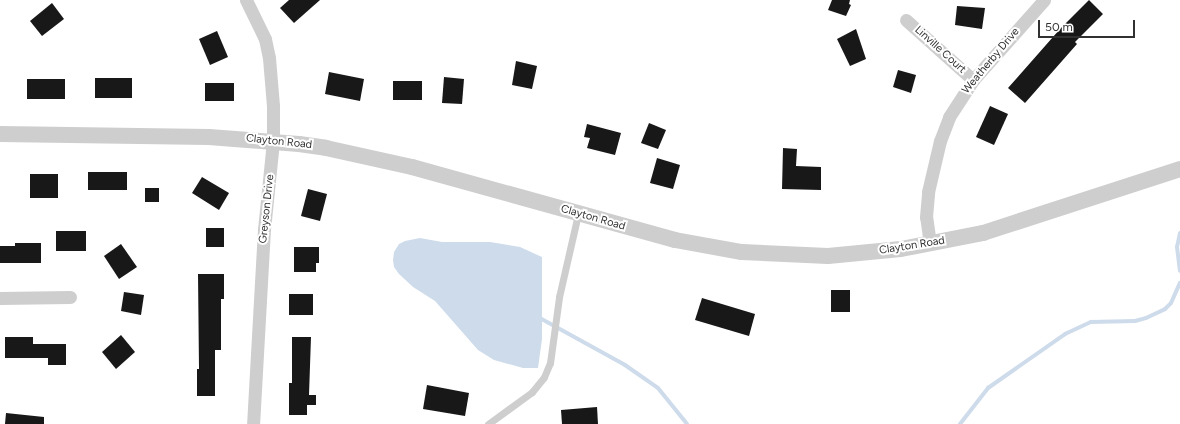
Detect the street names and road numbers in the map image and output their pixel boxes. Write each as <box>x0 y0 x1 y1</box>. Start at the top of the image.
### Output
street label: Linville Court <box>912 24 968 76</box>
street label: Weatherby Drive <box>960 25 1022 97</box>
street label: Clayton Road <box>245 132 313 152</box>
street label: Greyson Drive <box>257 174 277 244</box>
street label: Clayton Road <box>559 203 627 233</box>
street label: Clayton Road <box>878 234 946 258</box>

